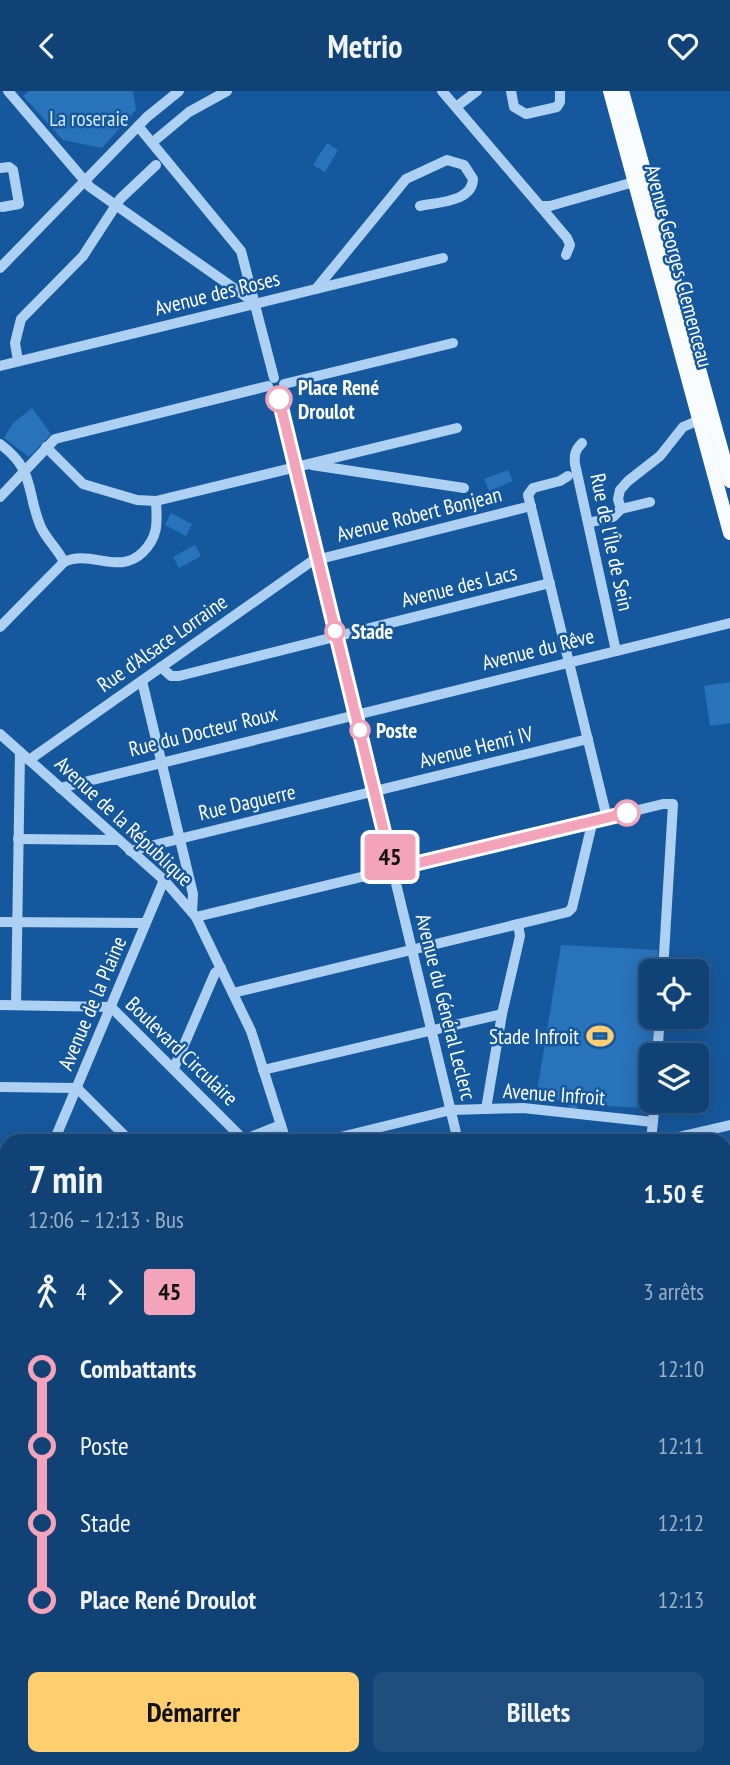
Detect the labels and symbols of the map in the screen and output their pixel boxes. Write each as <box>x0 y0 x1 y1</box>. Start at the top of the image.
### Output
park label: La roseraie <box>49 105 129 132</box>
street label: Avenue Georges Clemenceau <box>639 162 719 370</box>
street label: Avenue des Roses <box>152 264 282 322</box>
place label: Place René Droulot <box>298 374 379 425</box>
marker: Place René Droulot <box>266 386 292 412</box>
street label: Rue de l'Île de Sein <box>584 471 640 613</box>
street label: Avenue Robert Bonjean <box>334 480 504 548</box>
street label: Avenue des Lacs <box>398 559 520 613</box>
street label: Rue d'Alsace Lorraine <box>92 588 232 698</box>
place label: Stade <box>351 618 393 645</box>
marker: Stade <box>325 621 345 641</box>
street label: Avenue du Rêve <box>479 622 597 676</box>
street label: Rue du Docteur Roux <box>126 699 280 763</box>
place label: Poste <box>376 717 417 744</box>
marker: Poste <box>350 720 370 740</box>
street label: Avenue Henri IV <box>416 720 536 774</box>
street label: Avenue de la République <box>49 750 199 892</box>
street label: Rue Daguerre <box>196 778 298 826</box>
unlabelled marker <box>614 800 640 826</box>
line badge: 45 <box>358 834 422 880</box>
street label: Avenue du Général Leclerc <box>410 911 482 1104</box>
street label: Avenue de la Plaine <box>52 932 132 1074</box>
street label: Boulevard Circulaire <box>120 991 244 1111</box>
sports icon: Stade Infroit <box>585 1021 615 1051</box>
place label: Stade Infroit <box>489 1023 579 1050</box>
street label: Avenue Infroit <box>502 1077 606 1111</box>

